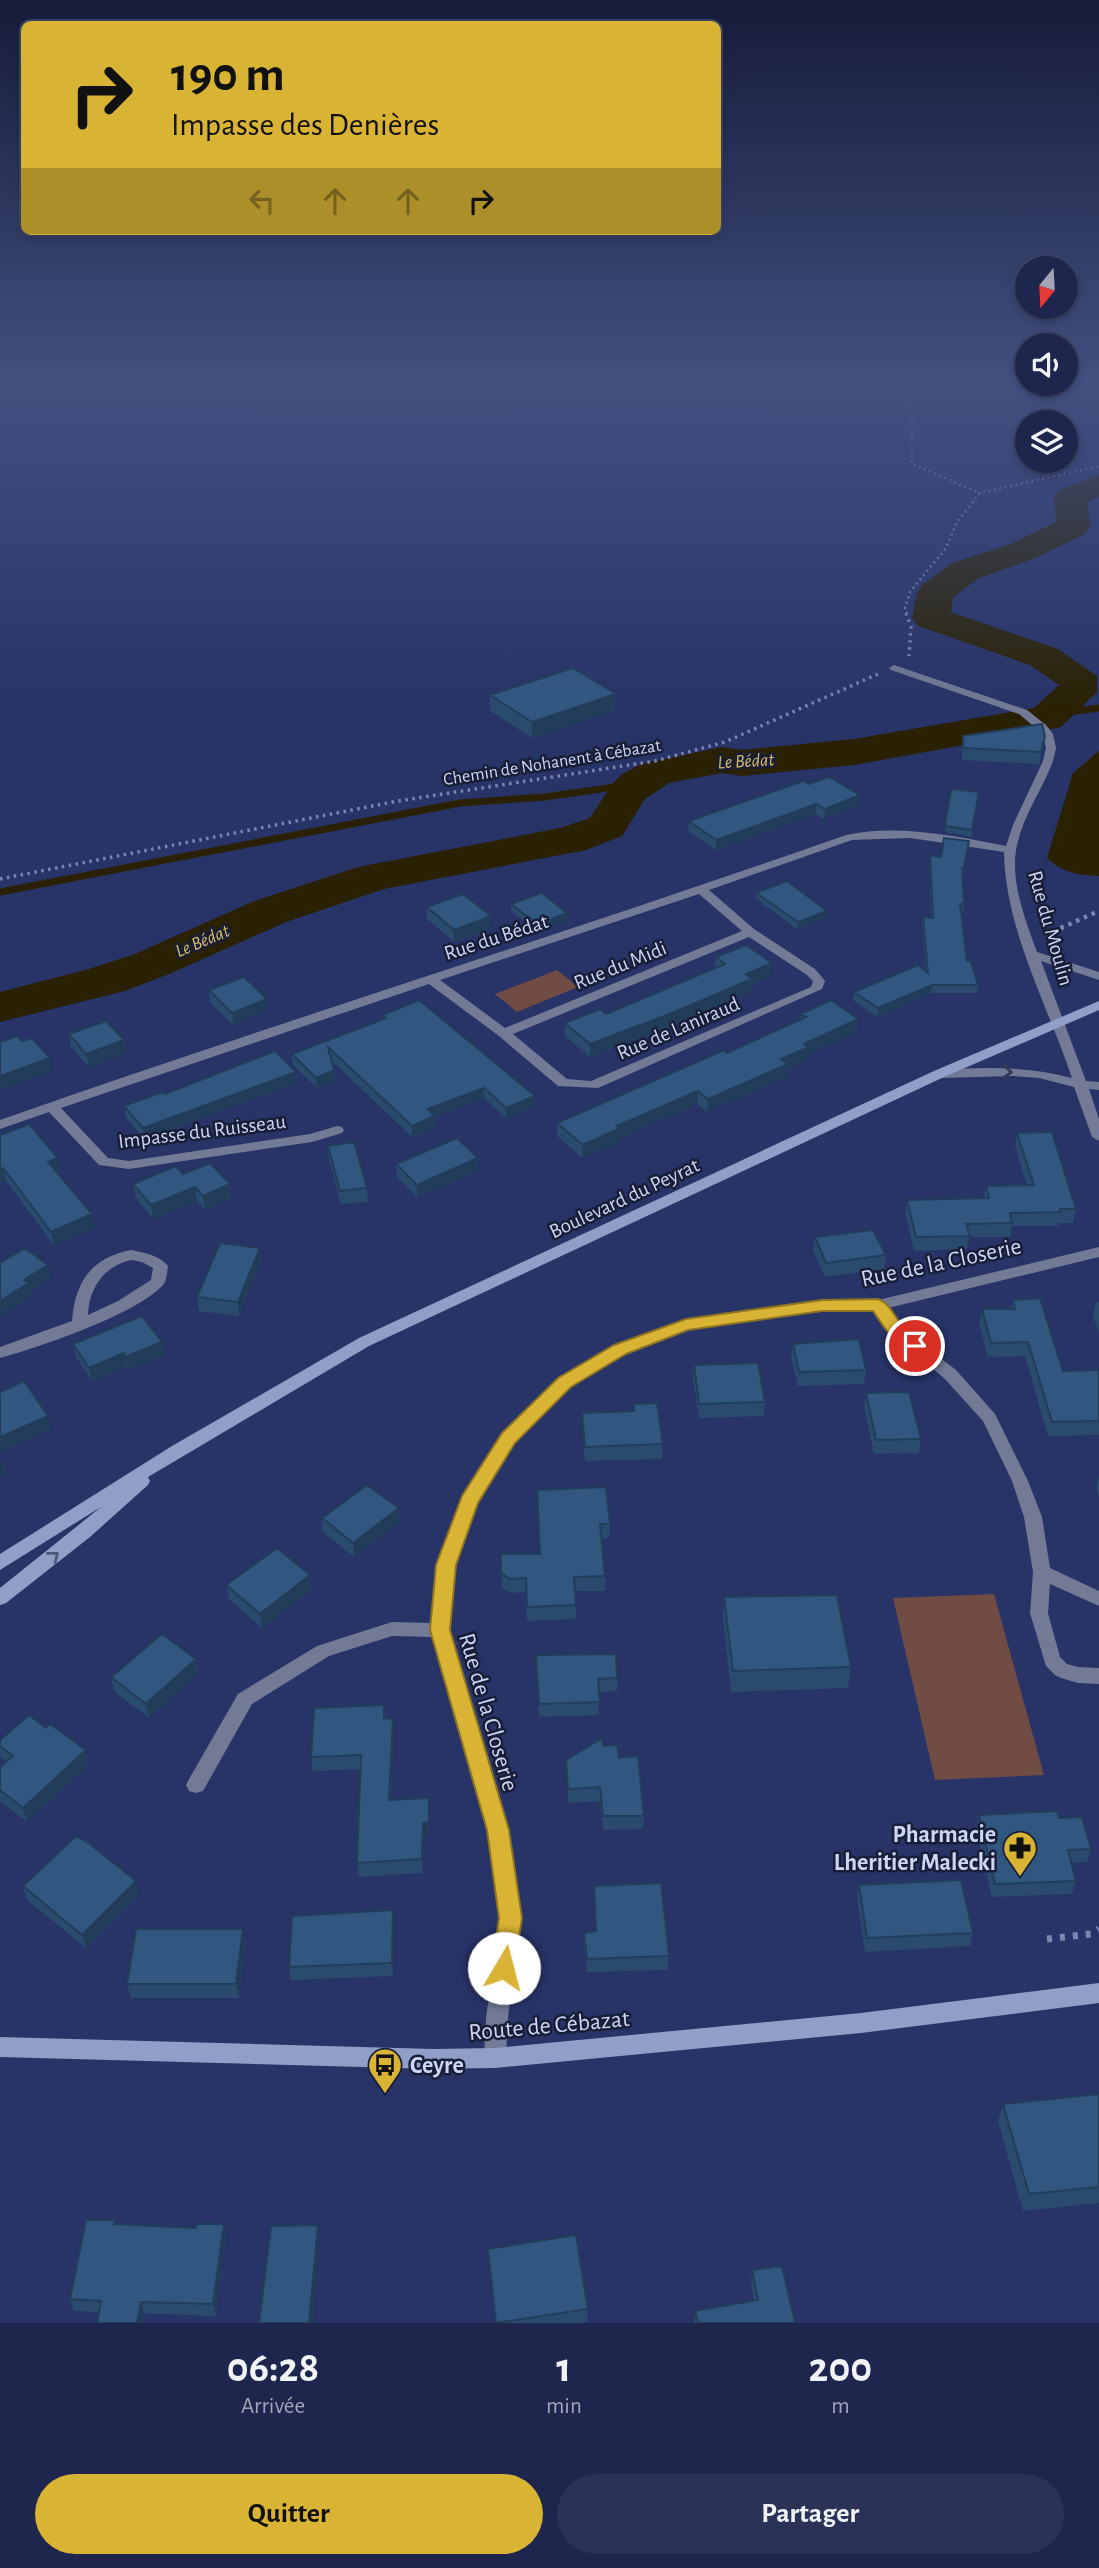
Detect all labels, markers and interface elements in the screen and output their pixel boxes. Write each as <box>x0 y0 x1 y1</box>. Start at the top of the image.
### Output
icon: right <box>56 49 147 140</box>
text: 190 m <box>171 51 285 100</box>
text: Impasse des Denières <box>171 109 439 141</box>
icon: left <box>243 182 281 220</box>
icon: ahead <box>316 182 354 220</box>
icon: ahead <box>389 182 427 220</box>
icon: right <box>462 182 500 220</box>
north arrow <box>1015 256 1078 318</box>
map controls <box>1015 256 1078 473</box>
button: sound <box>1015 333 1078 396</box>
button: layers <box>1015 410 1078 473</box>
street label: Chemin de Nohanent à Cébazat <box>442 737 663 789</box>
water label: Le Bédat <box>717 750 776 772</box>
street label: Rue du Moulin <box>1024 868 1077 988</box>
street label: Rue du Bédat <box>441 911 551 964</box>
water label: Le Bédat <box>173 921 233 961</box>
street label: Rue du Midi <box>571 937 669 994</box>
street label: Rue de Laniraud <box>614 993 743 1064</box>
one-way arrow <box>1002 1064 1013 1079</box>
street label: Impasse du Ruisseau <box>117 1111 287 1152</box>
street label: Boulevard du Peyrat <box>546 1154 703 1242</box>
street label: Rue de la Closerie <box>859 1234 1024 1292</box>
pin <box>885 1316 945 1376</box>
icon: arrive <box>896 1327 934 1365</box>
one-way arrow <box>46 1551 58 1564</box>
street label: Rue de la Closerie <box>454 1630 522 1794</box>
place label: Pharmacie Lheritier Malecki <box>834 1823 996 1875</box>
pharmacy icon: Pharmacie Lheritier Malecki <box>1001 1829 1039 1878</box>
position arrow <box>467 1931 541 2005</box>
street label: Route de Cébazat <box>468 2007 631 2045</box>
bus stop icon: Ceyre <box>366 2046 404 2095</box>
place label: Ceyre <box>410 2054 464 2078</box>
text: 06:28 <box>227 2347 319 2389</box>
text: 1 <box>556 2347 571 2389</box>
text: 200 <box>809 2347 872 2389</box>
text: Arrivée <box>241 2395 305 2418</box>
text: min <box>546 2395 582 2418</box>
text: m <box>831 2395 850 2418</box>
button: Quitter <box>35 2474 543 2554</box>
button: Partager <box>557 2474 1064 2554</box>

